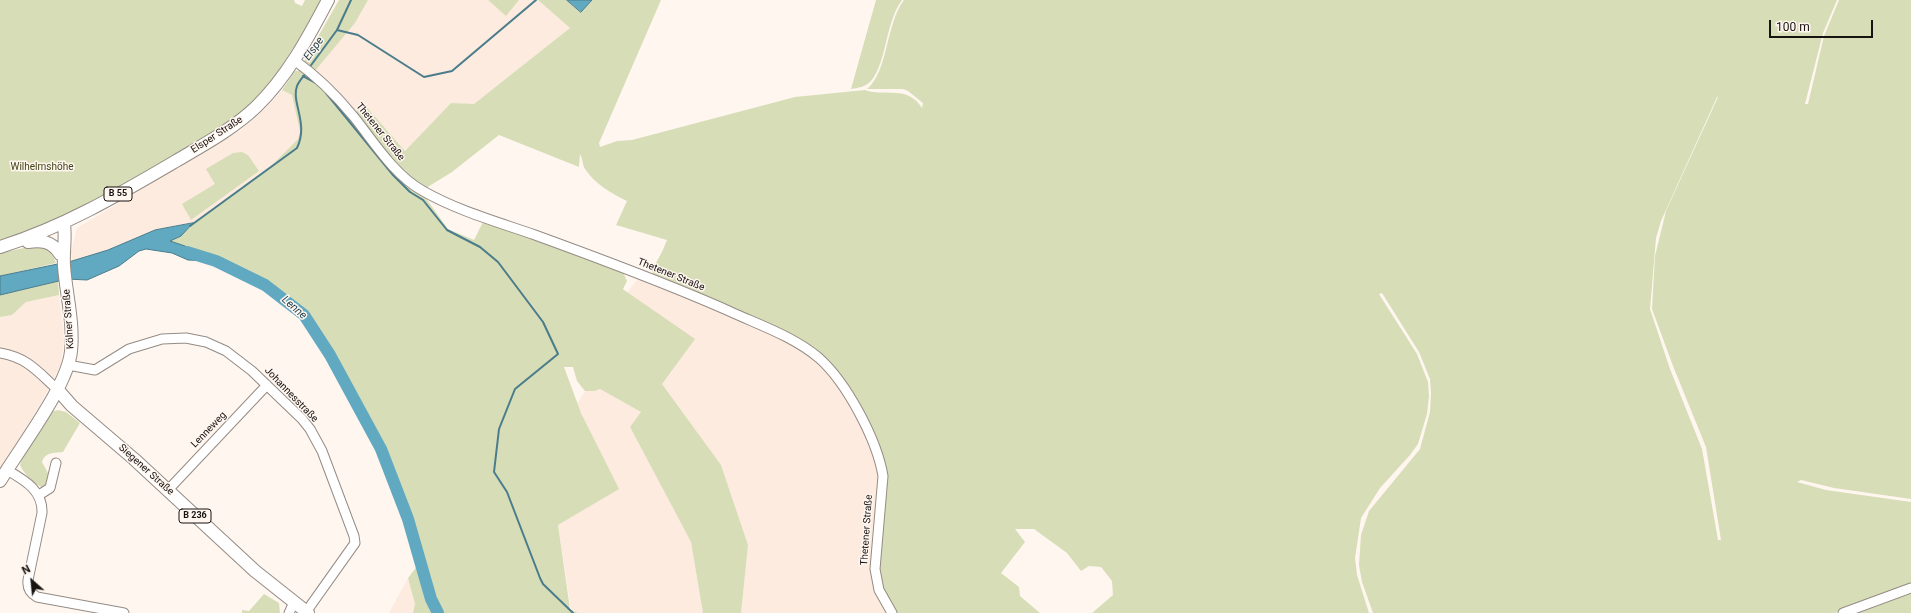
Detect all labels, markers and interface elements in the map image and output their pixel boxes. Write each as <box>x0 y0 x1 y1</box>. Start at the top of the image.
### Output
scale bar <box>1771 12 1875 38</box>
text: 100 m <box>1776 20 1810 34</box>
water label: Elspe <box>301 35 327 63</box>
street label: Thetener Straße <box>353 101 407 163</box>
street label: Elsper Straße <box>189 114 245 156</box>
park label: Wilhelmshöhe <box>11 161 73 173</box>
road number: B 55 <box>104 187 132 201</box>
street label: Thetener Straße <box>636 256 706 294</box>
street label: Kölner Straße <box>61 289 77 349</box>
water label: Lenne <box>279 294 309 322</box>
street label: Johannesstraße <box>262 365 320 425</box>
street label: Lenneweg <box>189 409 229 451</box>
street label: Siegener Straße <box>116 442 176 498</box>
street label: Thetener Straße <box>859 494 875 566</box>
road number: B 236 <box>179 509 211 523</box>
north arrow <box>12 561 52 601</box>
text: N <box>20 562 33 577</box>

